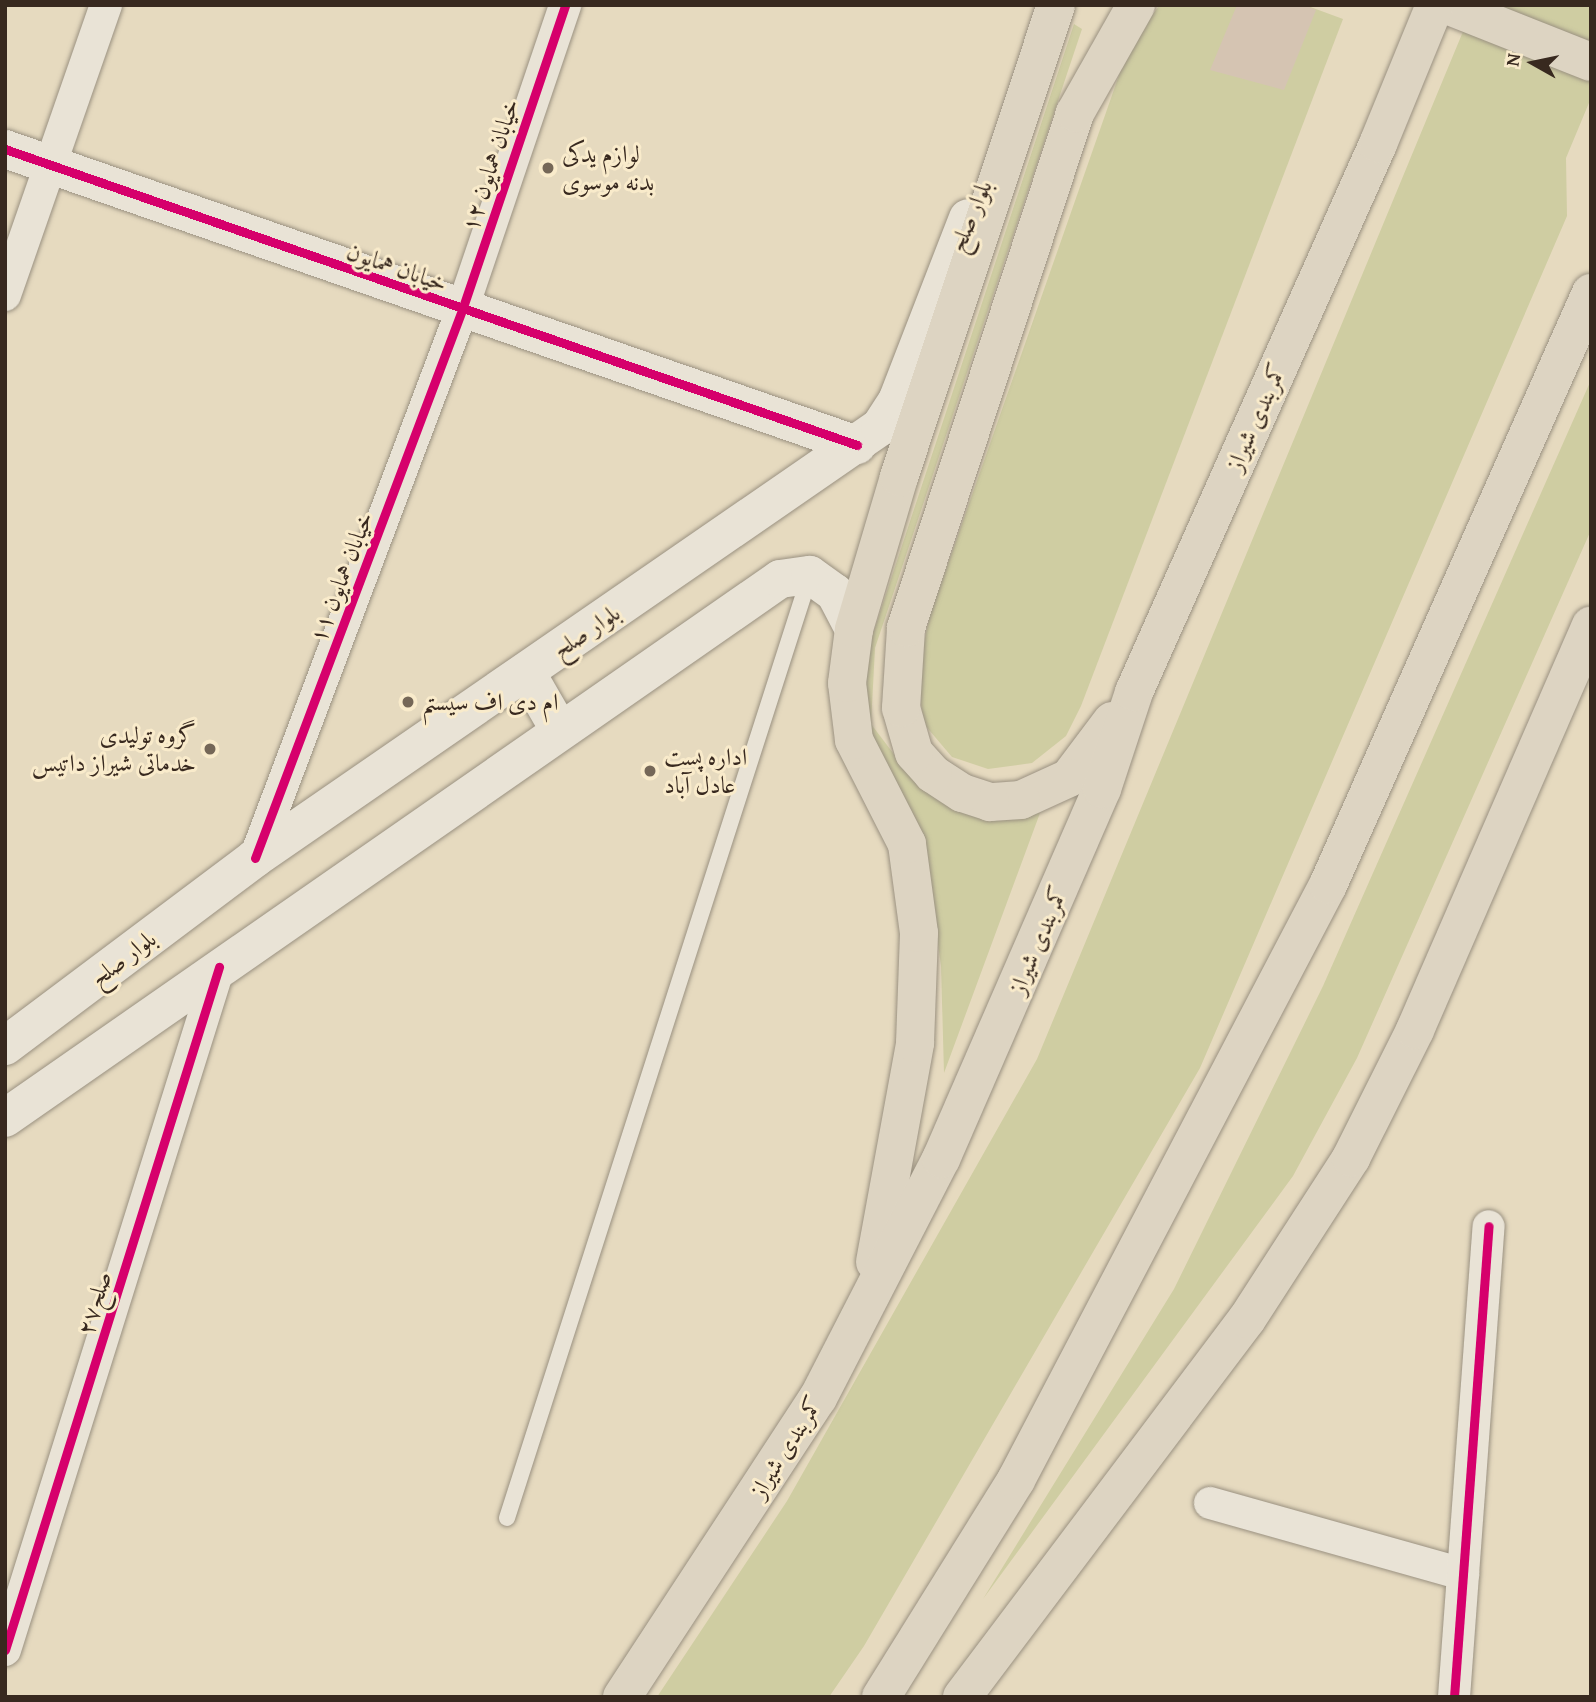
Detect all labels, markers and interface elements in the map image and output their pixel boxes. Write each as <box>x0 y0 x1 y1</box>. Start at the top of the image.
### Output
north arrow <box>1498 28 1568 98</box>
text: N <box>1497 51 1527 68</box>
street label: خیابان همایون ۱۲ <box>455 95 525 235</box>
place label: لوازم یدکی بدنه موسوی <box>562 140 654 196</box>
marker: لوازم یدکی بدنه موسوی <box>540 160 556 176</box>
street label: بلوار صلح <box>942 176 998 256</box>
street label: خیابان همایون <box>343 236 451 298</box>
street label: کمربندی شیراز <box>1219 359 1293 475</box>
street label: خیابان همایون ۱۱ <box>303 508 379 646</box>
street label: بلوار صلح <box>547 598 625 664</box>
place label: ام دی اف سیستم <box>422 688 558 716</box>
marker: ام دی اف سیستم <box>400 694 416 710</box>
place label: گروه تولیدی خدماتی شیراز داتیس <box>32 721 196 777</box>
marker: گروه تولیدی خدماتی شیراز داتیس <box>202 741 218 757</box>
place label: اداره پست عادل آباد <box>664 743 747 799</box>
marker: اداره پست عادل آباد <box>642 763 658 779</box>
street label: کمربندی شیراز <box>1002 882 1074 998</box>
street label: بلوار صلح <box>84 924 162 992</box>
street label: صلح۲۷ <box>71 1268 117 1338</box>
street label: کمربندی شیراز <box>743 1391 829 1503</box>

